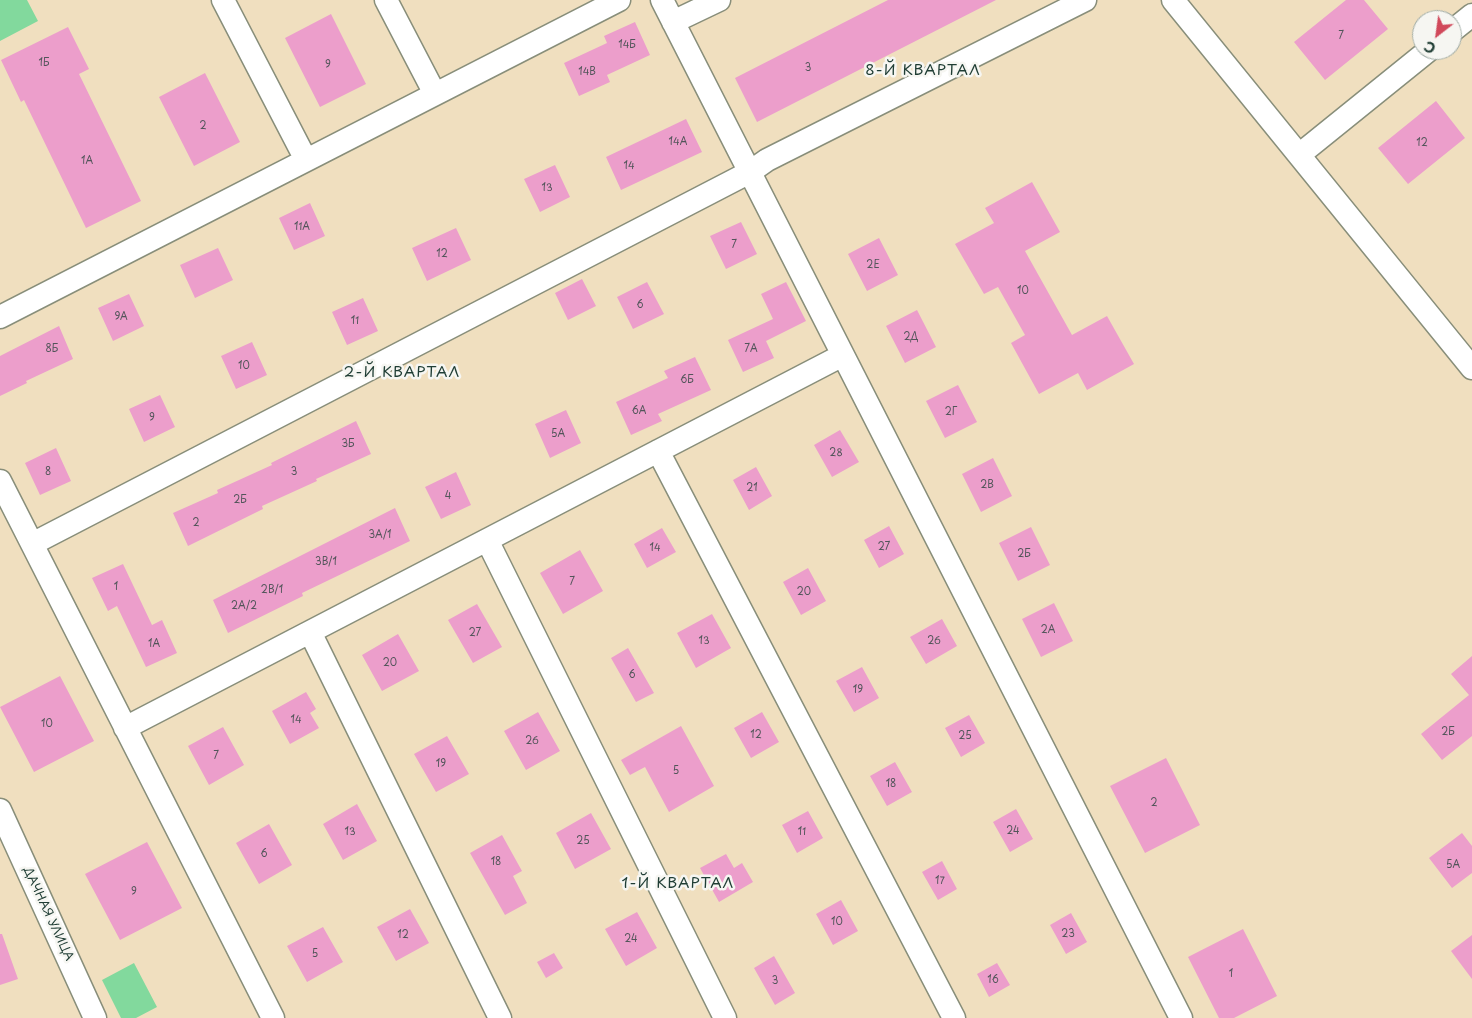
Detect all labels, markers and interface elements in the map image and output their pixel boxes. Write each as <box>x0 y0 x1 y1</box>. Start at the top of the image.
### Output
north arrow <box>1412 10 1462 60</box>
house number: 7 <box>1338 30 1344 42</box>
text: С <box>1420 36 1440 59</box>
house number: 14Б <box>618 39 636 51</box>
house number: 1Б <box>39 57 49 69</box>
house number: 9 <box>325 59 331 71</box>
house number: 3 <box>805 62 811 74</box>
district label: 8-Й КВАРТАЛ <box>863 62 983 80</box>
house number: 14В <box>578 66 596 78</box>
house number: 2 <box>199 120 207 132</box>
house number: 14А <box>669 136 687 148</box>
house number: 12 <box>1416 137 1428 149</box>
house number: 1А <box>81 155 93 167</box>
house number: 14 <box>623 160 635 172</box>
house number: 13 <box>541 182 553 194</box>
house number: 11А <box>294 221 310 233</box>
house number: 7 <box>731 239 737 251</box>
house number: 12 <box>436 248 448 260</box>
house number: 2Е <box>866 259 880 271</box>
house number: 10 <box>1017 285 1029 297</box>
house number: 6 <box>636 299 644 311</box>
house number: 9А <box>114 311 128 323</box>
house number: 11 <box>351 315 359 327</box>
house number: 2Д <box>904 331 918 343</box>
house number: 8Б <box>46 343 58 355</box>
house number: 7А <box>744 343 758 355</box>
house number: 10 <box>238 360 250 372</box>
district label: 2-Й КВАРТАЛ <box>342 364 462 382</box>
house number: 6Б <box>680 374 694 386</box>
house number: 6А <box>632 405 646 417</box>
house number: 2Г <box>945 406 957 418</box>
house number: 9 <box>149 412 155 424</box>
house number: 5А <box>551 428 565 440</box>
house number: 3Б <box>341 438 355 450</box>
house number: 28 <box>829 447 843 459</box>
house number: 8 <box>45 466 51 478</box>
house number: 3 <box>291 466 297 478</box>
house number: 2В <box>980 479 994 491</box>
house number: 21 <box>746 482 758 494</box>
house number: 4 <box>445 490 451 502</box>
house number: 2Б <box>233 494 247 506</box>
house number: 2 <box>192 517 200 529</box>
house number: 3А/1 <box>368 529 392 541</box>
house number: 27 <box>878 541 890 553</box>
house number: 14 <box>649 542 661 554</box>
house number: 2Б <box>1017 548 1031 560</box>
house number: 3В/1 <box>315 556 337 568</box>
house number: 7 <box>569 576 575 588</box>
house number: 1 <box>114 581 118 593</box>
house number: 2В/1 <box>261 584 283 596</box>
house number: 20 <box>797 586 811 598</box>
house number: 2А/2 <box>231 600 257 612</box>
house number: 2А <box>1041 624 1055 636</box>
house number: 27 <box>469 627 481 639</box>
house number: 13 <box>698 635 710 647</box>
house number: 26 <box>927 635 941 647</box>
house number: 1А <box>148 638 160 650</box>
house number: 20 <box>383 657 397 669</box>
house number: 6 <box>628 669 636 681</box>
house number: 19 <box>853 684 863 696</box>
house number: 14 <box>290 714 302 726</box>
house number: 10 <box>41 718 53 730</box>
house number: 2Б <box>1441 726 1455 738</box>
house number: 12 <box>750 729 762 741</box>
house number: 25 <box>958 730 972 742</box>
house number: 26 <box>525 735 539 747</box>
house number: 7 <box>213 750 219 762</box>
house number: 19 <box>436 758 446 770</box>
house number: 5 <box>673 765 679 777</box>
house number: 18 <box>886 778 896 790</box>
house number: 2 <box>1150 797 1158 809</box>
house number: 24 <box>1006 825 1020 837</box>
house number: 13 <box>344 826 356 838</box>
house number: 11 <box>798 826 806 838</box>
house number: 25 <box>576 835 590 847</box>
house number: 6 <box>260 848 268 860</box>
house number: 18 <box>491 856 501 868</box>
house number: 5А <box>1446 859 1460 871</box>
street label: ДАЧНАЯ УЛИЦА <box>20 865 76 963</box>
district label: 1-Й КВАРТАЛ <box>620 875 736 893</box>
house number: 17 <box>935 875 945 887</box>
house number: 9 <box>131 886 137 898</box>
house number: 10 <box>831 916 843 928</box>
house number: 23 <box>1061 928 1075 940</box>
house number: 12 <box>397 929 409 941</box>
house number: 24 <box>624 933 638 945</box>
house number: 5 <box>312 948 318 960</box>
house number: 1 <box>1229 968 1233 980</box>
house number: 16 <box>987 974 999 986</box>
house number: 3 <box>772 975 778 987</box>

